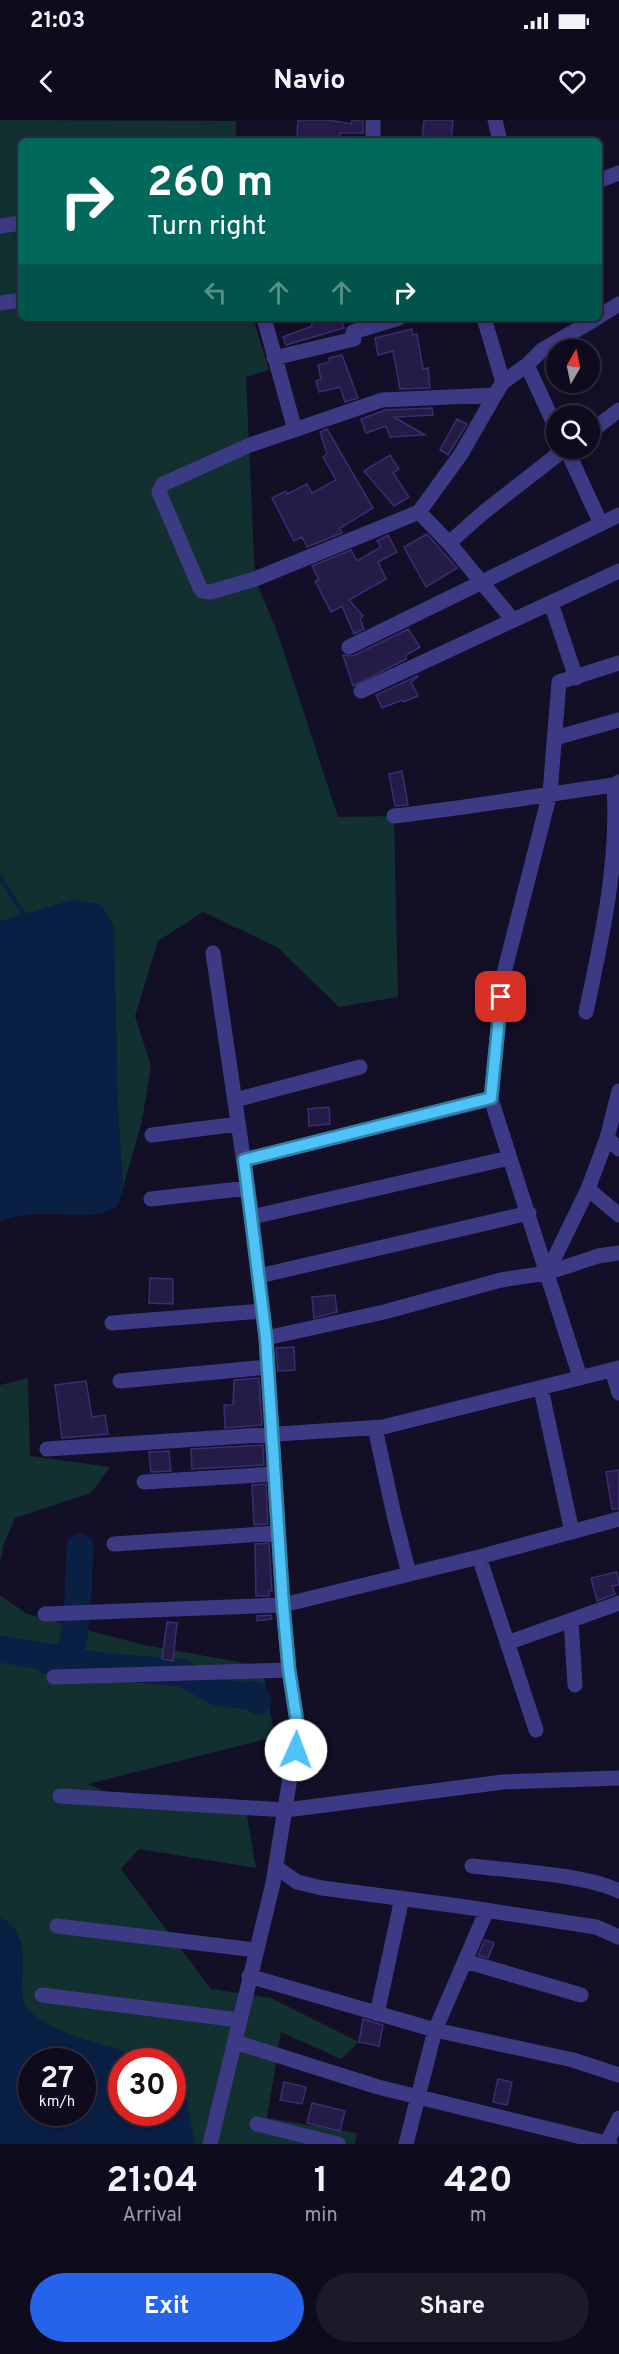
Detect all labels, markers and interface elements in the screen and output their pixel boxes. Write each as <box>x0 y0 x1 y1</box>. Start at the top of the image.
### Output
text: 21:03 <box>30 8 85 35</box>
text: Navio <box>273 64 346 98</box>
icon: back <box>30 65 63 98</box>
icon: heart <box>556 65 589 98</box>
text: 260 m <box>147 158 273 211</box>
icon: right <box>48 162 126 240</box>
text: Turn right <box>147 210 266 244</box>
icon: left <box>199 276 232 309</box>
icon: ahead <box>262 276 295 309</box>
icon: ahead <box>325 276 358 309</box>
icon: right <box>388 276 421 309</box>
north arrow <box>546 339 600 393</box>
map controls <box>546 339 600 459</box>
button: search <box>546 405 600 459</box>
pin <box>475 971 526 1022</box>
icon: arrive <box>484 980 517 1013</box>
position arrow <box>264 1718 328 1782</box>
speed limit sign: 30 <box>108 2048 186 2126</box>
text: 27 <box>40 2061 74 2098</box>
text: km/h <box>39 2093 75 2112</box>
text: 21:04 <box>106 2159 198 2205</box>
text: 1 <box>314 2159 328 2205</box>
text: 420 <box>444 2159 513 2205</box>
text: Arrival <box>122 2203 182 2229</box>
text: min <box>304 2203 338 2229</box>
text: m <box>470 2203 487 2229</box>
button: Exit <box>30 2273 304 2342</box>
button: Share <box>316 2273 589 2342</box>

